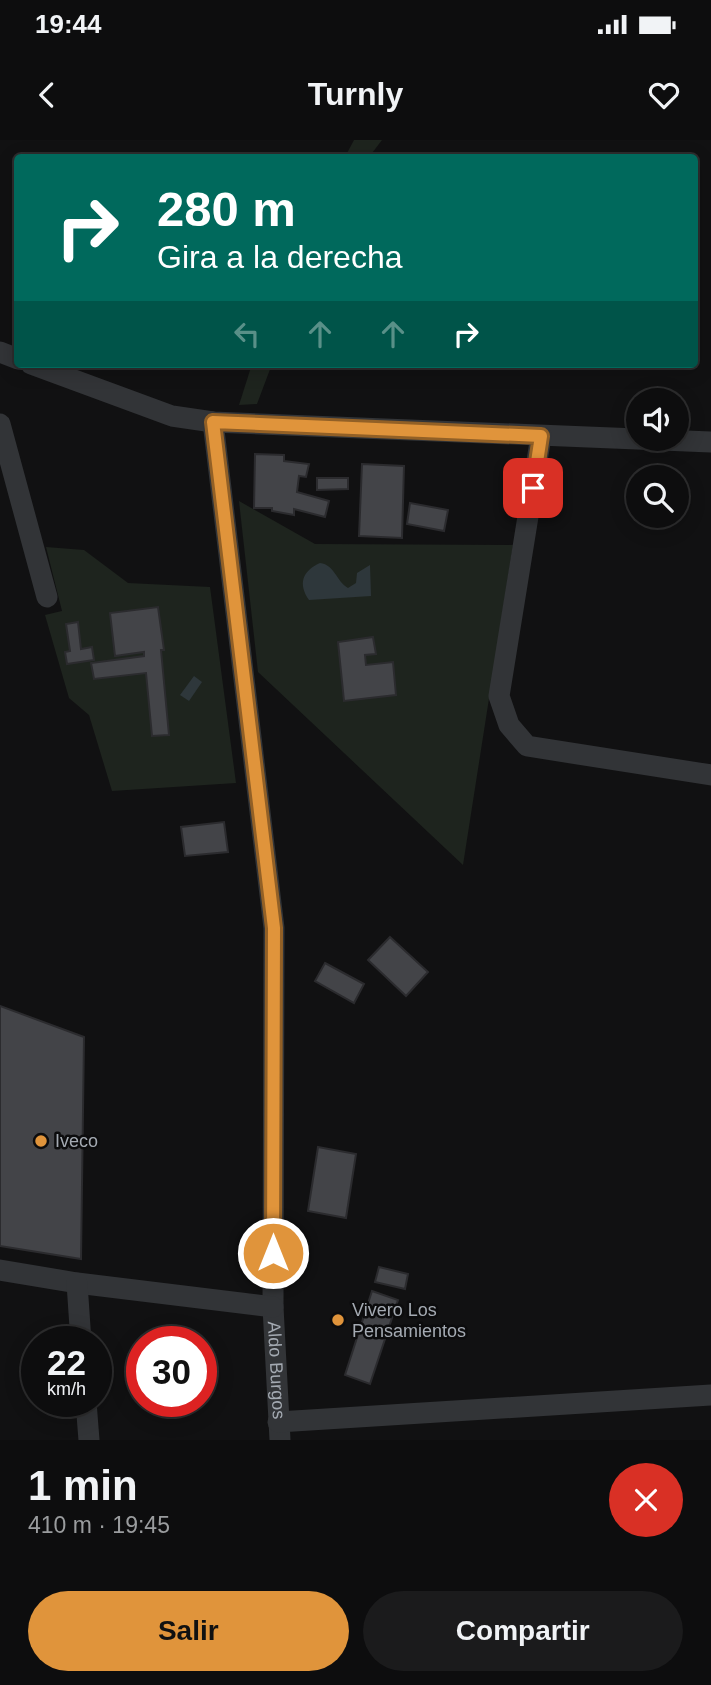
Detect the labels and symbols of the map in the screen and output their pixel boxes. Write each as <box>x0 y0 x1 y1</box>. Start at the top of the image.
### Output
pin <box>503 458 563 518</box>
place label: Iveco <box>55 1131 98 1151</box>
marker: Iveco <box>33 1133 49 1149</box>
position arrow <box>236 1216 310 1290</box>
place label: Vivero Los Pensamientos <box>352 1300 466 1341</box>
marker: Vivero Los Pensamientos <box>330 1312 346 1328</box>
street label: Aldo Burgos <box>264 1321 289 1420</box>
speed limit sign: 30 <box>126 1326 217 1417</box>

